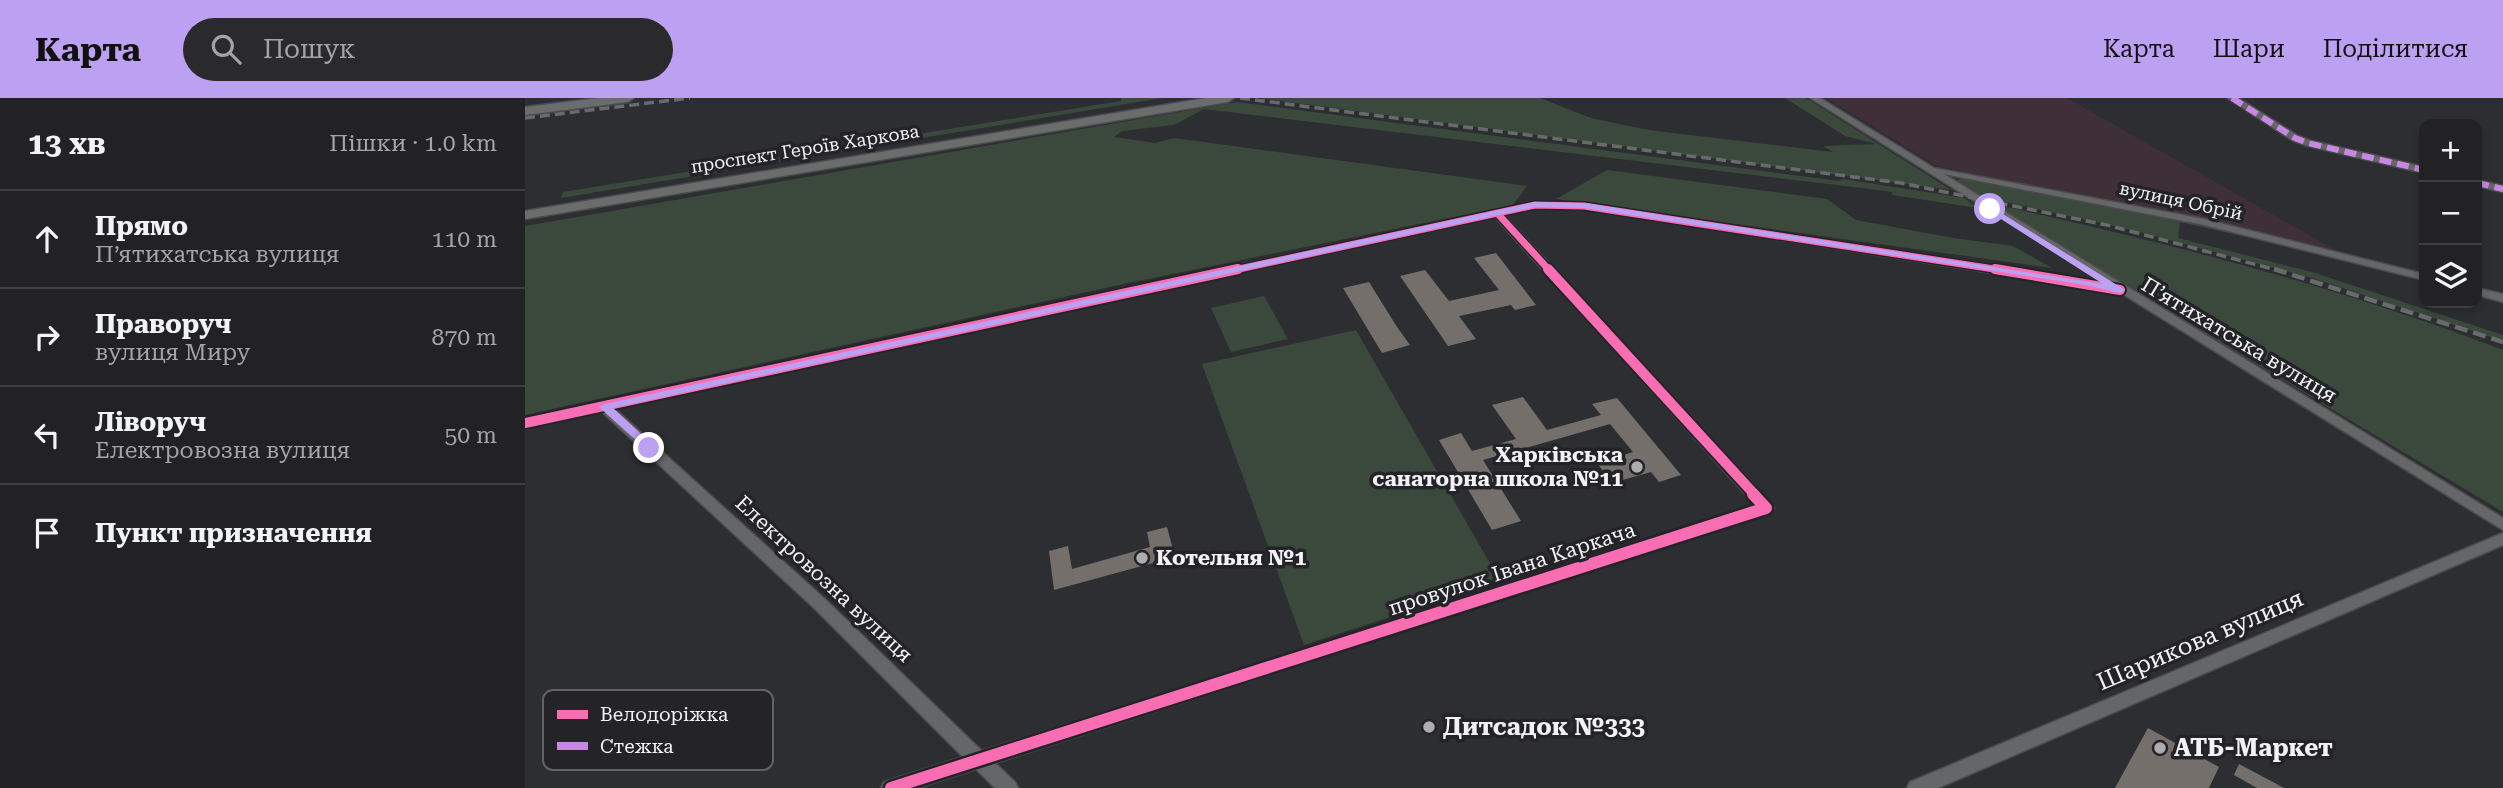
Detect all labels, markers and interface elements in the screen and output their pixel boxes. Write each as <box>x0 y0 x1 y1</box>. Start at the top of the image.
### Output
search box <box>183 18 673 81</box>
text: Карта <box>35 30 141 69</box>
icon: search <box>207 30 245 68</box>
text: Пошук <box>263 34 356 64</box>
text: Карта <box>2103 35 2175 63</box>
text: Шари <box>2213 35 2285 63</box>
text: Поділитися <box>2323 35 2468 63</box>
map controls <box>2419 119 2482 308</box>
button: + <box>2419 119 2482 182</box>
street label: проспект Героїв Харкова <box>689 120 921 177</box>
text: 13 хв <box>28 126 106 161</box>
text: Пішки · 1.0 km <box>329 130 497 157</box>
street label: вулиця Обрій <box>2118 177 2245 224</box>
button: − <box>2419 182 2482 245</box>
route start <box>1974 193 2005 224</box>
text: Прямо <box>95 211 188 241</box>
icon: ahead <box>28 220 66 258</box>
text: 110 m <box>432 226 497 253</box>
text: П’ятихатська вулиця <box>95 241 339 268</box>
button: layers <box>2419 245 2482 308</box>
street label: П’ятихатська вулиця <box>2137 272 2341 408</box>
text: Праворуч <box>95 309 231 339</box>
icon: right <box>28 318 66 356</box>
text: 870 m <box>432 324 497 351</box>
text: вулиця Миру <box>95 339 250 366</box>
text: Ліворуч <box>95 407 206 437</box>
icon: left <box>28 416 66 454</box>
text: 50 m <box>444 422 497 449</box>
route end <box>633 432 664 463</box>
text: Електровозна вулиця <box>95 437 350 464</box>
place label: Харківська санаторна школа №11 <box>1372 443 1624 491</box>
marker: Харківська санаторна школа №11 <box>1629 459 1645 475</box>
street label: Електровозна вулиця <box>731 491 917 667</box>
icon: arrive <box>28 514 66 552</box>
text: Пункт призначення <box>95 518 372 548</box>
street label: провулок Івана Каркача <box>1386 518 1639 620</box>
place label: Котельня №1 <box>1156 546 1306 570</box>
marker: Котельня №1 <box>1134 550 1150 566</box>
street label: Шарикова вулиця <box>2093 584 2307 696</box>
legend <box>543 690 773 770</box>
text: Велодоріжка <box>600 703 729 726</box>
place label: Дитсадок №333 <box>1443 713 1645 741</box>
marker: Дитсадок №333 <box>1421 719 1437 735</box>
place label: АТБ-Маркет <box>2174 734 2333 762</box>
text: Стежка <box>600 735 674 758</box>
marker: АТБ-Маркет <box>2152 740 2168 756</box>

